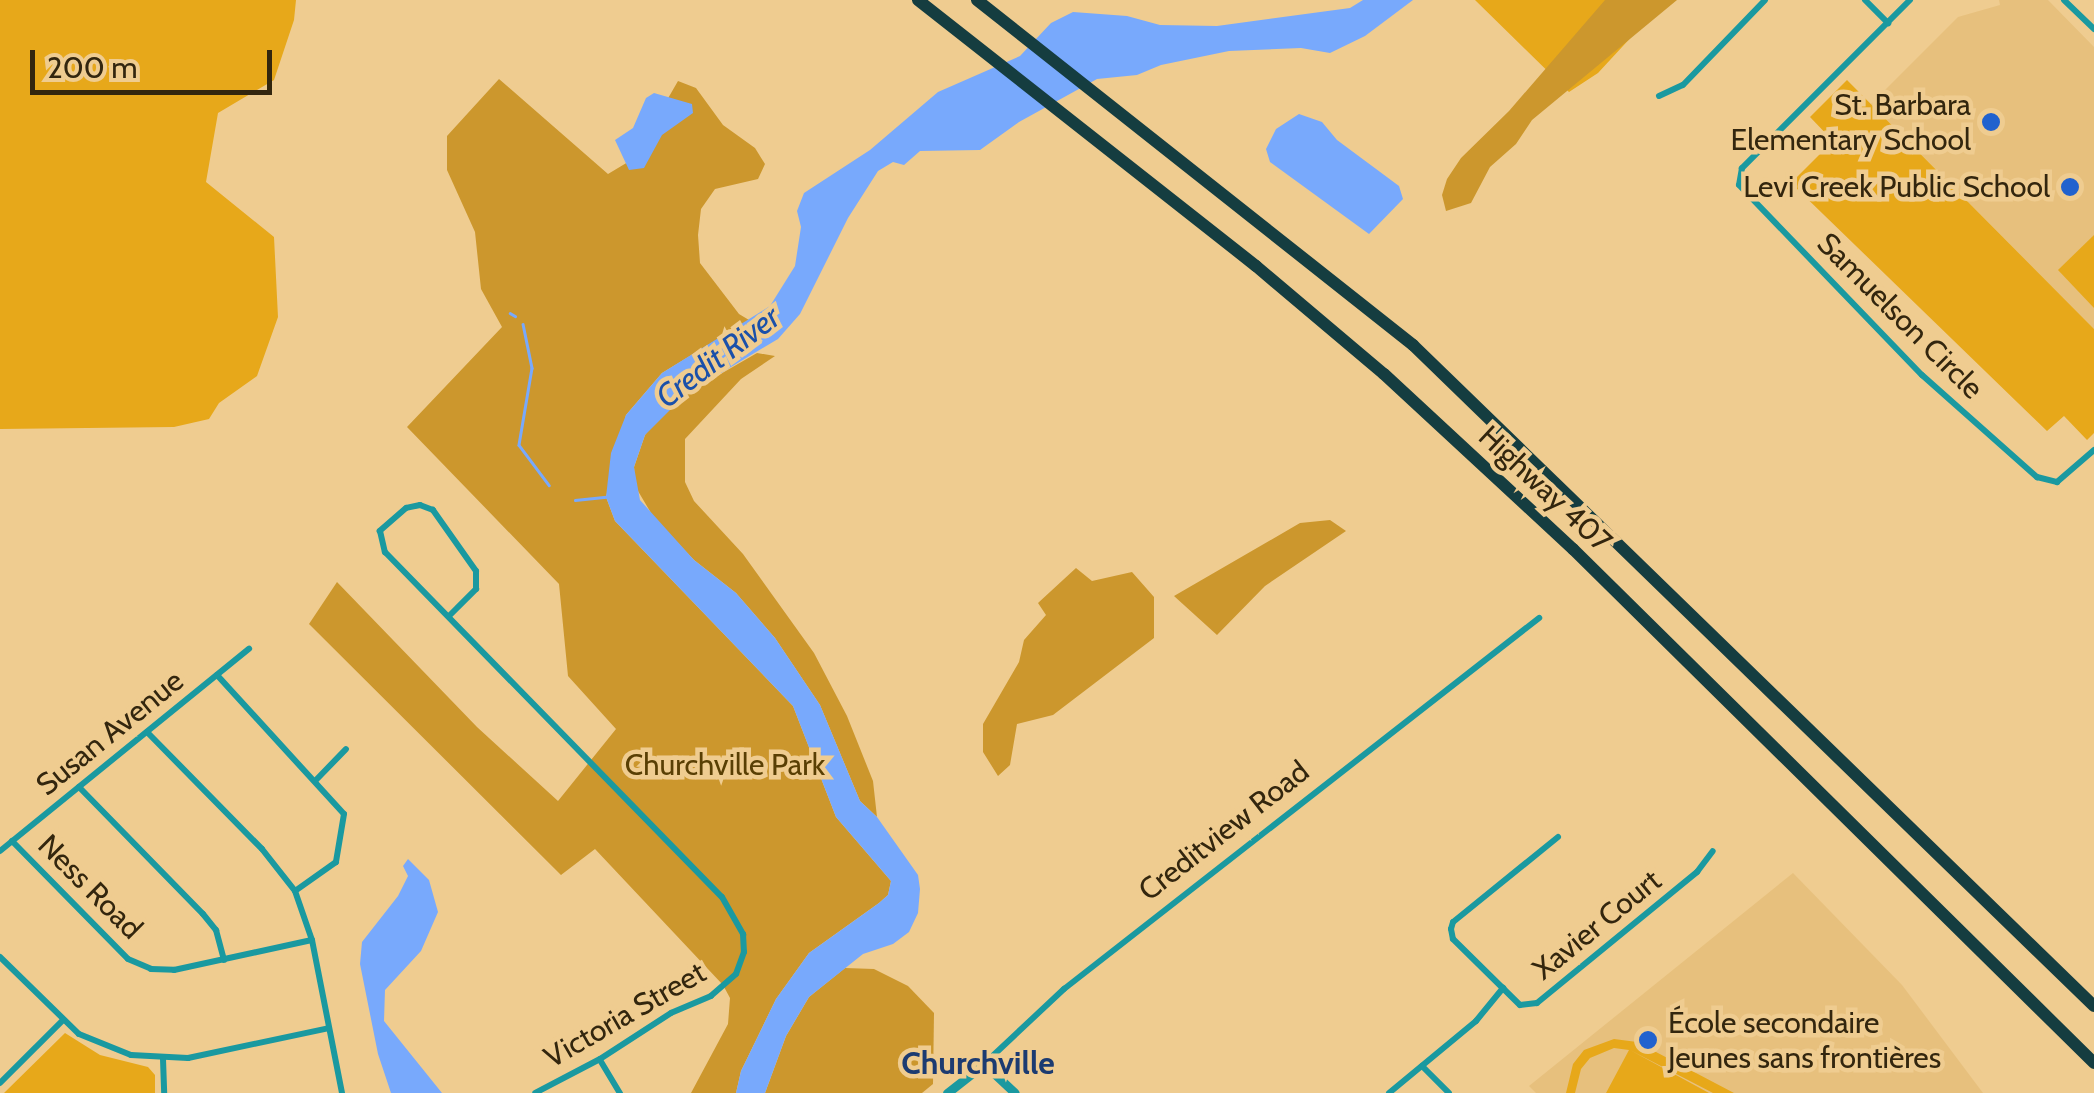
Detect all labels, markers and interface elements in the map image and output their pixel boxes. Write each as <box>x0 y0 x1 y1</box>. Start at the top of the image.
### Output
scale bar <box>35 30 278 92</box>
text: 200 m <box>47 49 138 86</box>
place label: St. Barbara Elementary School <box>1731 87 1971 158</box>
marker: St. Barbara Elementary School <box>1980 111 2002 133</box>
place label: Levi Creek Public School <box>1743 169 2050 205</box>
marker: Levi Creek Public School <box>2059 176 2081 198</box>
street label: Samuelson Circle <box>1810 226 1990 406</box>
water label: Credit River <box>649 298 787 416</box>
street label: Highway 407 <box>1471 418 1619 560</box>
street label: Susan Avenue <box>29 663 191 803</box>
park label: Churchville Park <box>625 747 825 783</box>
street label: Creditview Road <box>1132 753 1316 909</box>
street label: Ness Road <box>30 827 150 947</box>
street label: Xavier Court <box>1526 862 1668 988</box>
street label: Victoria Street <box>538 954 712 1076</box>
place label: École secondaire Jeunes sans frontières <box>1668 1005 1941 1076</box>
marker: École secondaire Jeunes sans frontières <box>1637 1029 1659 1051</box>
district label: Churchville <box>901 1044 1055 1082</box>

